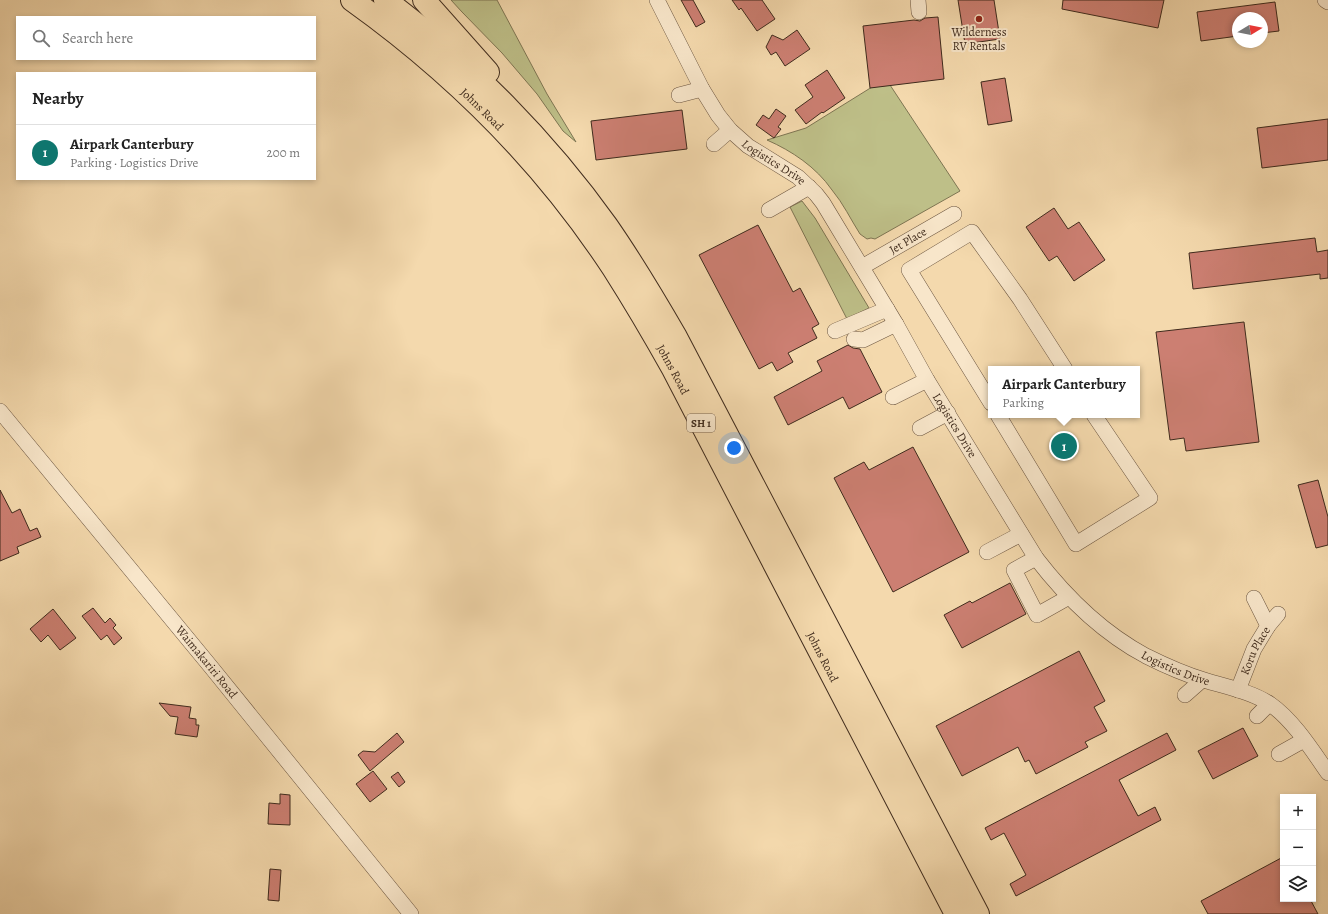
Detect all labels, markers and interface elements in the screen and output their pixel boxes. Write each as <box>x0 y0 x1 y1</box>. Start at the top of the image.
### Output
north arrow <box>1232 12 1268 48</box>
marker: Wilderness RV Rentals <box>974 14 984 24</box>
search box <box>16 16 316 60</box>
place label: Wilderness RV Rentals <box>950 24 1007 54</box>
icon: search <box>30 27 52 49</box>
text: Search here <box>62 28 133 48</box>
street label: Johns Road <box>457 84 507 135</box>
text: Nearby <box>32 87 83 110</box>
text: Airpark Canterbury <box>70 134 193 154</box>
street label: Logistics Drive <box>738 136 809 188</box>
text: 1 <box>43 144 47 161</box>
text: 200 m <box>267 144 300 161</box>
text: Parking · Logistics Drive <box>70 154 198 171</box>
street label: Jet Place <box>886 223 930 258</box>
street label: Johns Road <box>653 342 693 398</box>
popup <box>988 366 1140 418</box>
text: Airpark Canterbury <box>1002 374 1126 394</box>
street label: Logistics Drive <box>929 390 981 461</box>
text: Parking <box>1002 394 1044 411</box>
road number: SH 1 <box>687 414 715 432</box>
pin: 1 <box>1051 431 1077 461</box>
your location <box>724 438 744 458</box>
street label: Waimakariri Road <box>171 621 241 702</box>
street label: Koru Place <box>1237 623 1274 677</box>
street label: Johns Road <box>803 629 842 685</box>
street label: Logistics Drive <box>1138 647 1212 689</box>
map controls <box>1280 794 1316 902</box>
button: + <box>1280 794 1316 830</box>
button: − <box>1280 830 1316 866</box>
button: layers <box>1280 866 1316 902</box>

